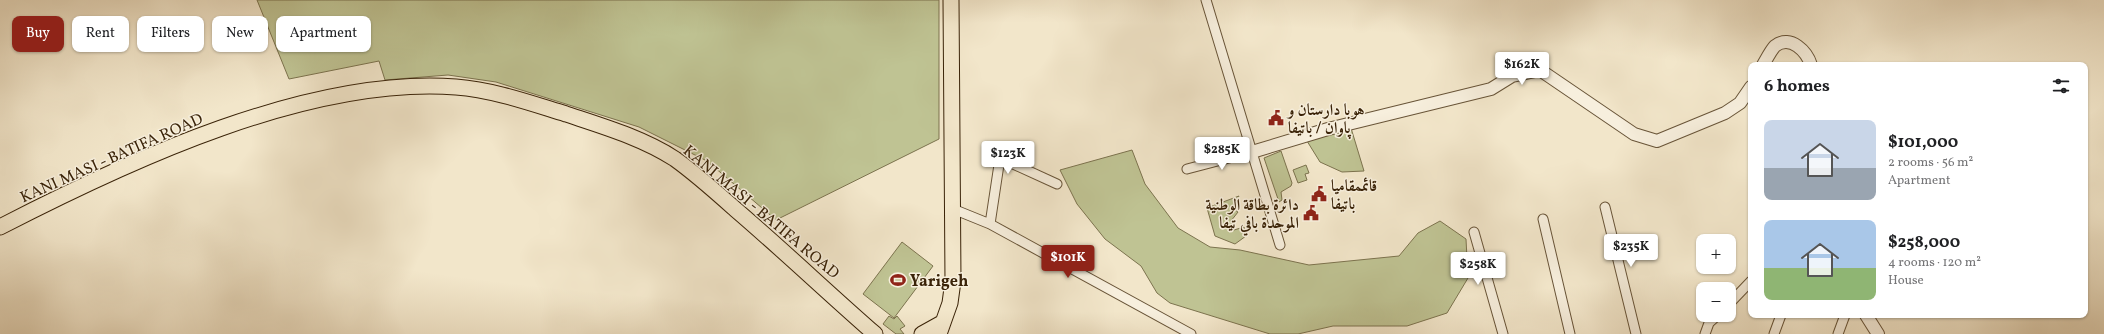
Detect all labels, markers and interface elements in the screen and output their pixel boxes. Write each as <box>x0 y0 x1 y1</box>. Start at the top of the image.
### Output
chip: Buy <box>12 16 64 52</box>
chip: Rent <box>72 16 129 52</box>
chip: Filters <box>137 16 204 52</box>
chip: New <box>212 16 268 52</box>
chip: Apartment <box>276 16 371 52</box>
pin: $162K <box>1494 52 1550 86</box>
text: $162K <box>1504 56 1540 74</box>
text: 6 homes <box>1764 75 1830 98</box>
icon: filters <box>2050 75 2072 97</box>
place label: هوبا دارستان و پاوان / باتيفا <box>1286 100 1364 140</box>
street label: KANI MASI - BATIFA ROAD <box>17 108 207 209</box>
public building icon: هوبا دارستان و پاوان / باتيفا <box>1267 109 1285 127</box>
text: $101,000 <box>1888 131 1958 154</box>
icon: home <box>1796 136 1844 184</box>
pin: $285K <box>1194 137 1250 171</box>
street label: KANI MASI - BATIFA ROAD <box>678 140 844 285</box>
pin: $123K <box>980 141 1036 175</box>
text: $285K <box>1204 141 1240 159</box>
text: $123K <box>990 145 1026 163</box>
text: 2 rooms · 56 m² <box>1888 154 1973 172</box>
text: Apartment <box>1888 172 1951 190</box>
place label: قائممقاميا باتيفا <box>1331 176 1377 216</box>
public building icon: قائممقاميا باتيفا <box>1310 185 1328 203</box>
place label: دائرة بطاقة الوطنية الموحدة بافي تيفا <box>1205 195 1299 236</box>
public building icon: دائرة بطاقة الوطنية الموحدة بافي تيفا <box>1302 204 1320 222</box>
text: $258,000 <box>1888 231 1960 254</box>
pin: $235K <box>1603 234 1659 268</box>
map controls <box>1696 234 1736 322</box>
button: + <box>1696 234 1736 274</box>
icon: home <box>1796 236 1844 284</box>
text: $235K <box>1613 238 1649 256</box>
pin: $101K <box>1040 245 1096 279</box>
text: $101K <box>1050 249 1086 267</box>
pin: $258K <box>1450 252 1506 286</box>
text: 4 rooms · 120 m² <box>1888 254 1981 272</box>
text: $258K <box>1460 256 1496 274</box>
sports icon: Yarigeh <box>889 271 907 289</box>
place label: Yarigeh <box>910 271 968 293</box>
text: House <box>1888 272 1924 290</box>
button: − <box>1696 282 1736 322</box>

